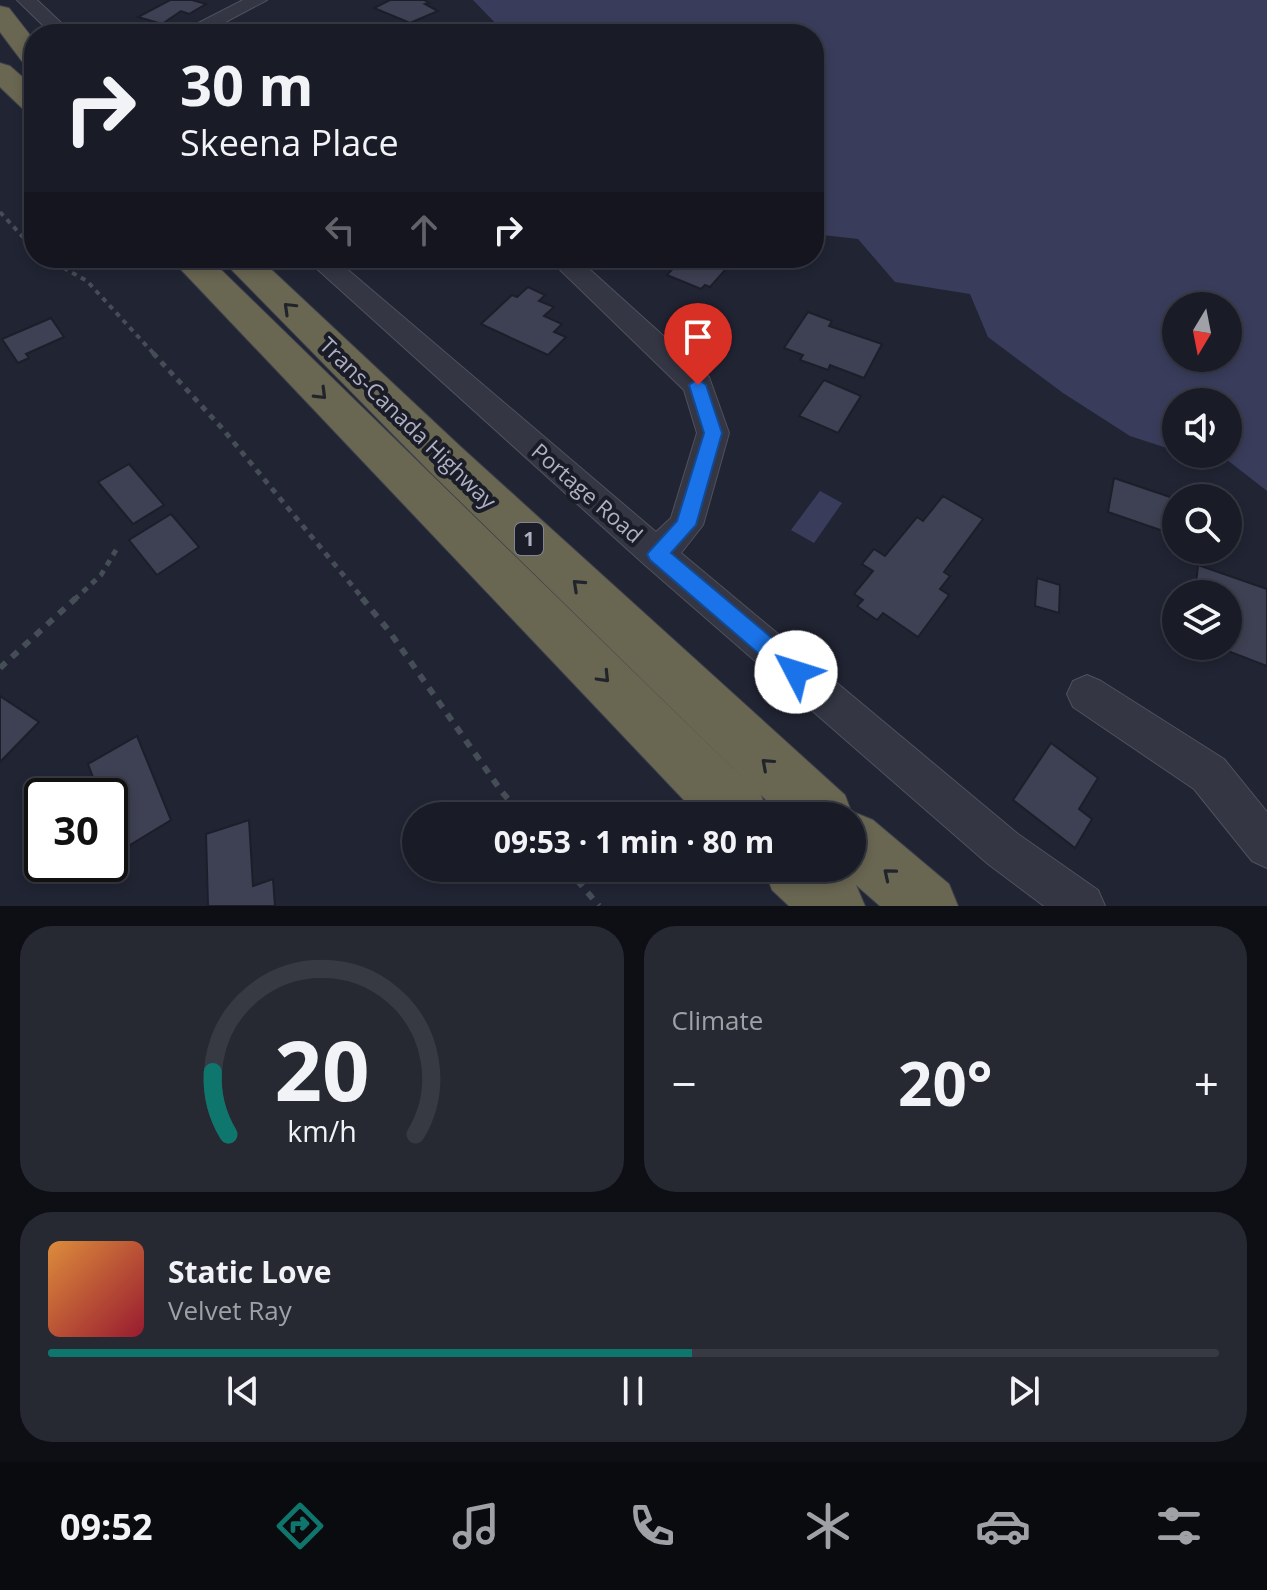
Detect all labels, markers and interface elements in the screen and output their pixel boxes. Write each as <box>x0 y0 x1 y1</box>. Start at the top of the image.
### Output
text: 30 m <box>180 46 314 122</box>
icon: right <box>48 56 152 160</box>
text: Skeena Place <box>180 118 399 167</box>
icon: left <box>318 208 362 252</box>
icon: ahead <box>402 208 446 252</box>
icon: right <box>486 208 530 252</box>
north arrow <box>1162 292 1242 372</box>
map controls <box>1162 292 1242 660</box>
one-way arrow <box>284 303 298 317</box>
pin <box>664 303 732 385</box>
icon: arrive <box>676 315 720 359</box>
street label: Trans-Canada Highway <box>314 330 504 515</box>
one-way arrow <box>312 384 326 399</box>
button: sound <box>1162 388 1242 468</box>
street label: Portage Road <box>526 436 650 549</box>
button: search <box>1162 484 1242 564</box>
road number: 1 <box>515 523 543 555</box>
one-way arrow <box>573 580 587 594</box>
button: layers <box>1162 580 1242 660</box>
position arrow <box>754 630 838 714</box>
one-way arrow <box>594 668 609 682</box>
one-way arrow <box>761 759 776 773</box>
speed limit sign: 30 <box>24 778 128 882</box>
text: 09:53 · 1 min · 80 m <box>494 821 774 862</box>
one-way arrow <box>884 869 898 884</box>
text: Climate <box>672 1002 763 1038</box>
text: 20 <box>274 1012 369 1125</box>
text: 20° <box>898 1042 992 1124</box>
text: − <box>672 1053 697 1113</box>
text: + <box>1194 1053 1219 1113</box>
text: km/h <box>287 1111 356 1150</box>
text: Static Love <box>168 1251 331 1292</box>
text: Velvet Ray <box>168 1292 292 1328</box>
icon: previous <box>221 1369 265 1413</box>
icon: pause <box>611 1369 655 1413</box>
icon: next <box>1002 1369 1046 1413</box>
icon: directions <box>272 1498 328 1554</box>
icon: music <box>448 1498 504 1554</box>
icon: phone <box>624 1498 680 1554</box>
icon: climate <box>800 1498 856 1554</box>
icon: car <box>975 1498 1031 1554</box>
icon: filters <box>1151 1498 1207 1554</box>
text: 09:52 <box>60 1502 152 1551</box>

